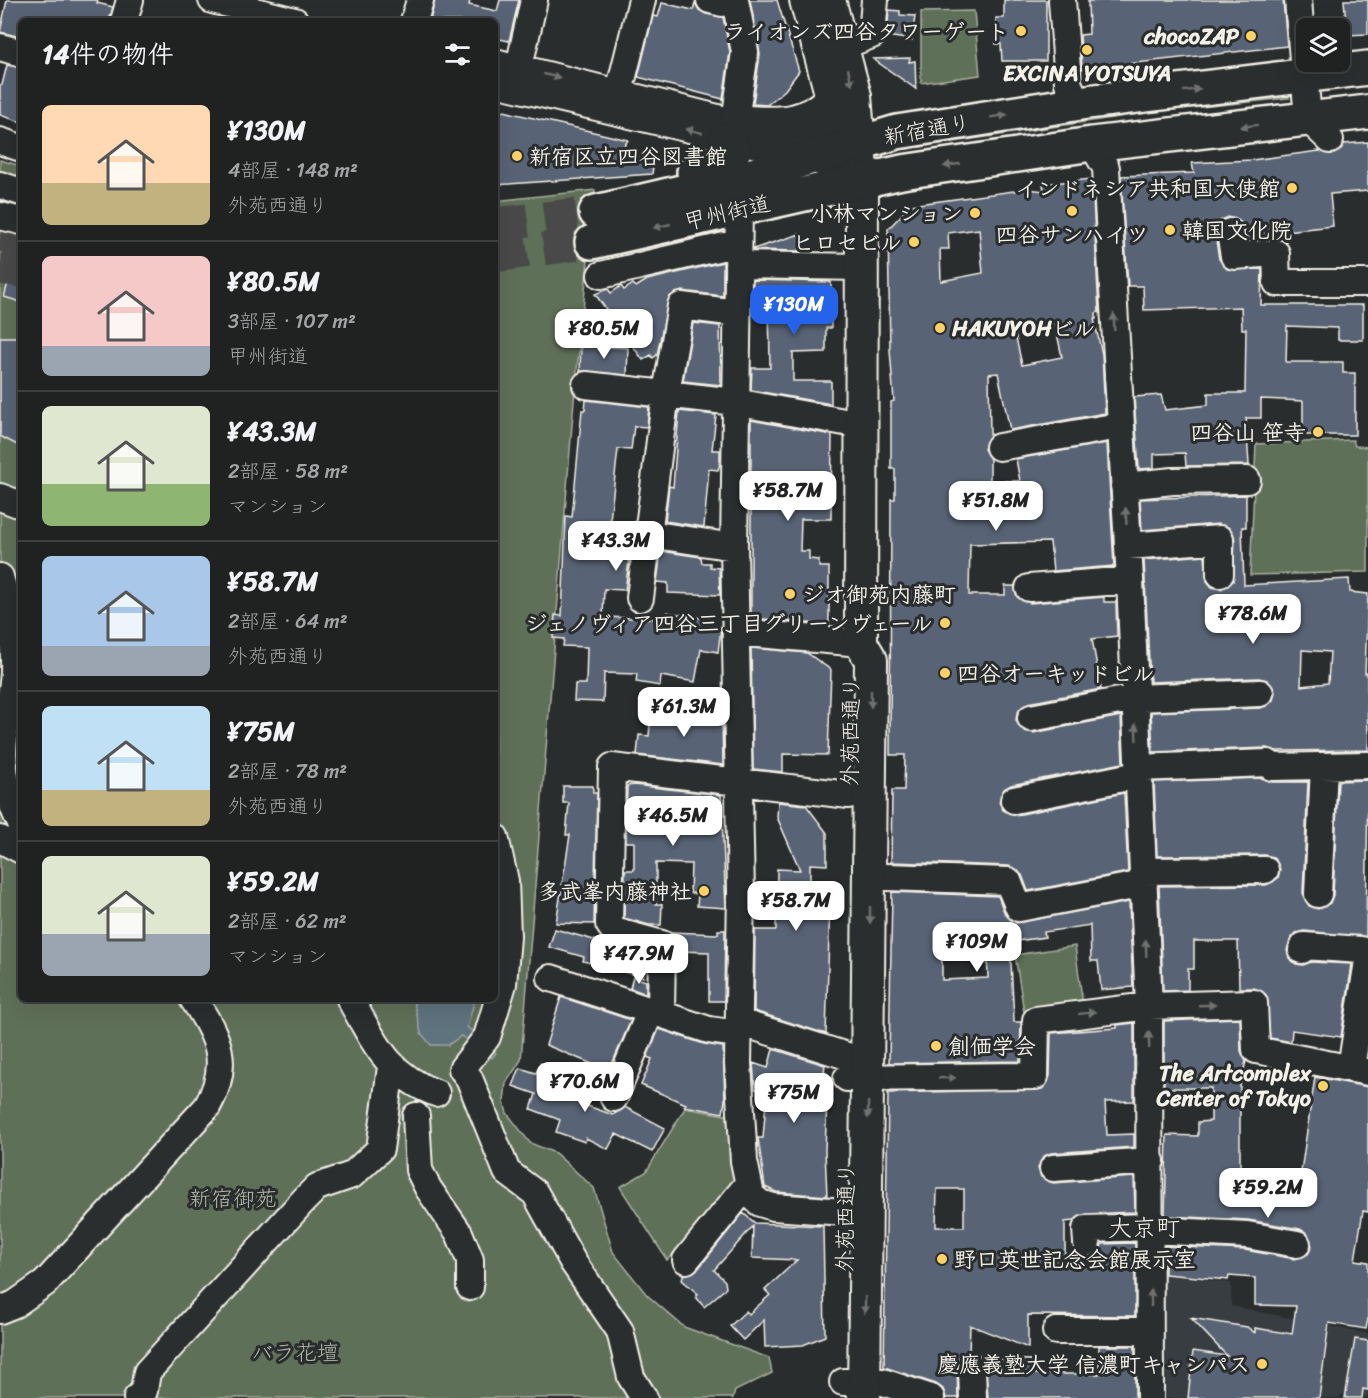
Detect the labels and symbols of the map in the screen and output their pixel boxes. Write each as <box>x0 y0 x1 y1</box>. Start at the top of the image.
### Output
place label: ライオンズ四谷タワーゲート <box>724 12 1009 51</box>
place label: chocoZAP <box>1143 17 1240 56</box>
marker: ライオンズ四谷タワーゲート <box>1014 24 1028 38</box>
marker: chocoZAP <box>1244 29 1258 43</box>
marker: EXCINA YOTSUYA <box>1080 43 1094 57</box>
place label: EXCINA YOTSUYA <box>1003 54 1171 93</box>
one-way arrow <box>846 67 856 86</box>
one-way arrow <box>543 71 561 81</box>
one-way arrow <box>1183 85 1202 94</box>
street label: 新宿通り <box>880 103 974 156</box>
one-way arrow <box>990 112 1009 121</box>
one-way arrow <box>1240 121 1259 130</box>
one-way arrow <box>685 126 703 136</box>
place label: 新宿区立四谷図書館 <box>529 137 727 176</box>
marker: 新宿区立四谷図書館 <box>510 149 524 163</box>
one-way arrow <box>942 160 961 169</box>
place label: インドネシア共和国大使館 <box>1016 169 1280 208</box>
marker: インドネシア共和国大使館 <box>1285 181 1299 195</box>
street label: 甲州街道 <box>680 184 774 241</box>
place label: 小林マンション <box>811 194 963 233</box>
marker: 四谷サンハイツ <box>1065 204 1079 218</box>
marker: 小林マンション <box>968 206 982 220</box>
place label: 韓国文化院 <box>1182 211 1292 250</box>
place label: 四谷サンハイツ <box>995 215 1149 254</box>
one-way arrow <box>653 222 671 232</box>
place label: ヒロセビル <box>792 223 902 262</box>
marker: 韓国文化院 <box>1163 223 1177 237</box>
marker: ヒロセビル <box>907 235 921 249</box>
pin: ¥130M <box>752 285 836 336</box>
pin: ¥80.5M <box>555 309 653 360</box>
place label: HAKUYOHビル <box>951 309 1095 348</box>
one-way arrow <box>1110 312 1119 331</box>
marker: HAKUYOHビル <box>933 321 947 335</box>
place label: 四谷山 笹寺 <box>1190 413 1306 452</box>
marker: 四谷山 笹寺 <box>1311 425 1325 439</box>
pin: ¥58.7M <box>739 471 837 522</box>
pin: ¥51.8M <box>947 481 1045 532</box>
one-way arrow <box>1121 507 1131 526</box>
pin: ¥43.3M <box>567 521 665 572</box>
place label: ジオ御苑内藤町 <box>802 575 956 614</box>
marker: ジオ御苑内藤町 <box>783 587 797 601</box>
pin: ¥78.6M <box>1204 594 1302 645</box>
place label: ジェノヴィア四谷三丁目グリーンヴェール <box>525 604 933 643</box>
marker: ジェノヴィア四谷三丁目グリーンヴェール <box>938 616 952 630</box>
place label: 四谷オーキッドビル <box>957 654 1155 693</box>
marker: 四谷オーキッドビル <box>938 666 952 680</box>
street label: 外苑西通り <box>830 676 871 786</box>
pin: ¥61.3M <box>635 687 733 738</box>
one-way arrow <box>866 690 876 709</box>
one-way arrow <box>1132 723 1141 742</box>
pin: ¥46.5M <box>624 796 722 847</box>
place label: 多武峯内藤神社 <box>538 872 692 911</box>
pin: ¥58.7M <box>747 881 845 932</box>
marker: 多武峯内藤神社 <box>697 884 711 898</box>
one-way arrow <box>865 906 875 925</box>
pin: ¥109M <box>935 922 1019 973</box>
pin: ¥47.9M <box>590 934 688 985</box>
one-way arrow <box>1142 938 1151 957</box>
one-way arrow <box>1198 1000 1217 1009</box>
one-way arrow <box>1077 1009 1096 1018</box>
place label: 創価学会 <box>948 1027 1036 1066</box>
one-way arrow <box>1144 1030 1154 1049</box>
marker: 創価学会 <box>929 1039 943 1053</box>
place label: The Artcomplex Center of Tokyo <box>1156 1054 1312 1118</box>
pin: ¥70.6M <box>536 1062 634 1113</box>
pin: ¥75M <box>758 1073 830 1124</box>
one-way arrow <box>938 1073 957 1083</box>
marker: The Artcomplex Center of Tokyo <box>1316 1079 1330 1093</box>
one-way arrow <box>863 1101 873 1120</box>
street label: 外苑西通り <box>825 1162 866 1272</box>
pin: ¥59.2M <box>1219 1168 1317 1219</box>
park label: 新宿御苑 <box>189 1179 277 1218</box>
district label: 大京町 <box>1108 1207 1180 1249</box>
place label: 野口英世記念会館展示室 <box>954 1240 1196 1279</box>
marker: 野口英世記念会館展示室 <box>935 1252 949 1266</box>
one-way arrow <box>1146 1288 1156 1307</box>
one-way arrow <box>861 1296 870 1315</box>
park label: バラ花壇 <box>251 1333 339 1372</box>
place label: 慶應義塾大学 信濃町キャンパス <box>937 1345 1250 1384</box>
marker: 慶應義塾大学 信濃町キャンパス <box>1255 1357 1269 1371</box>

